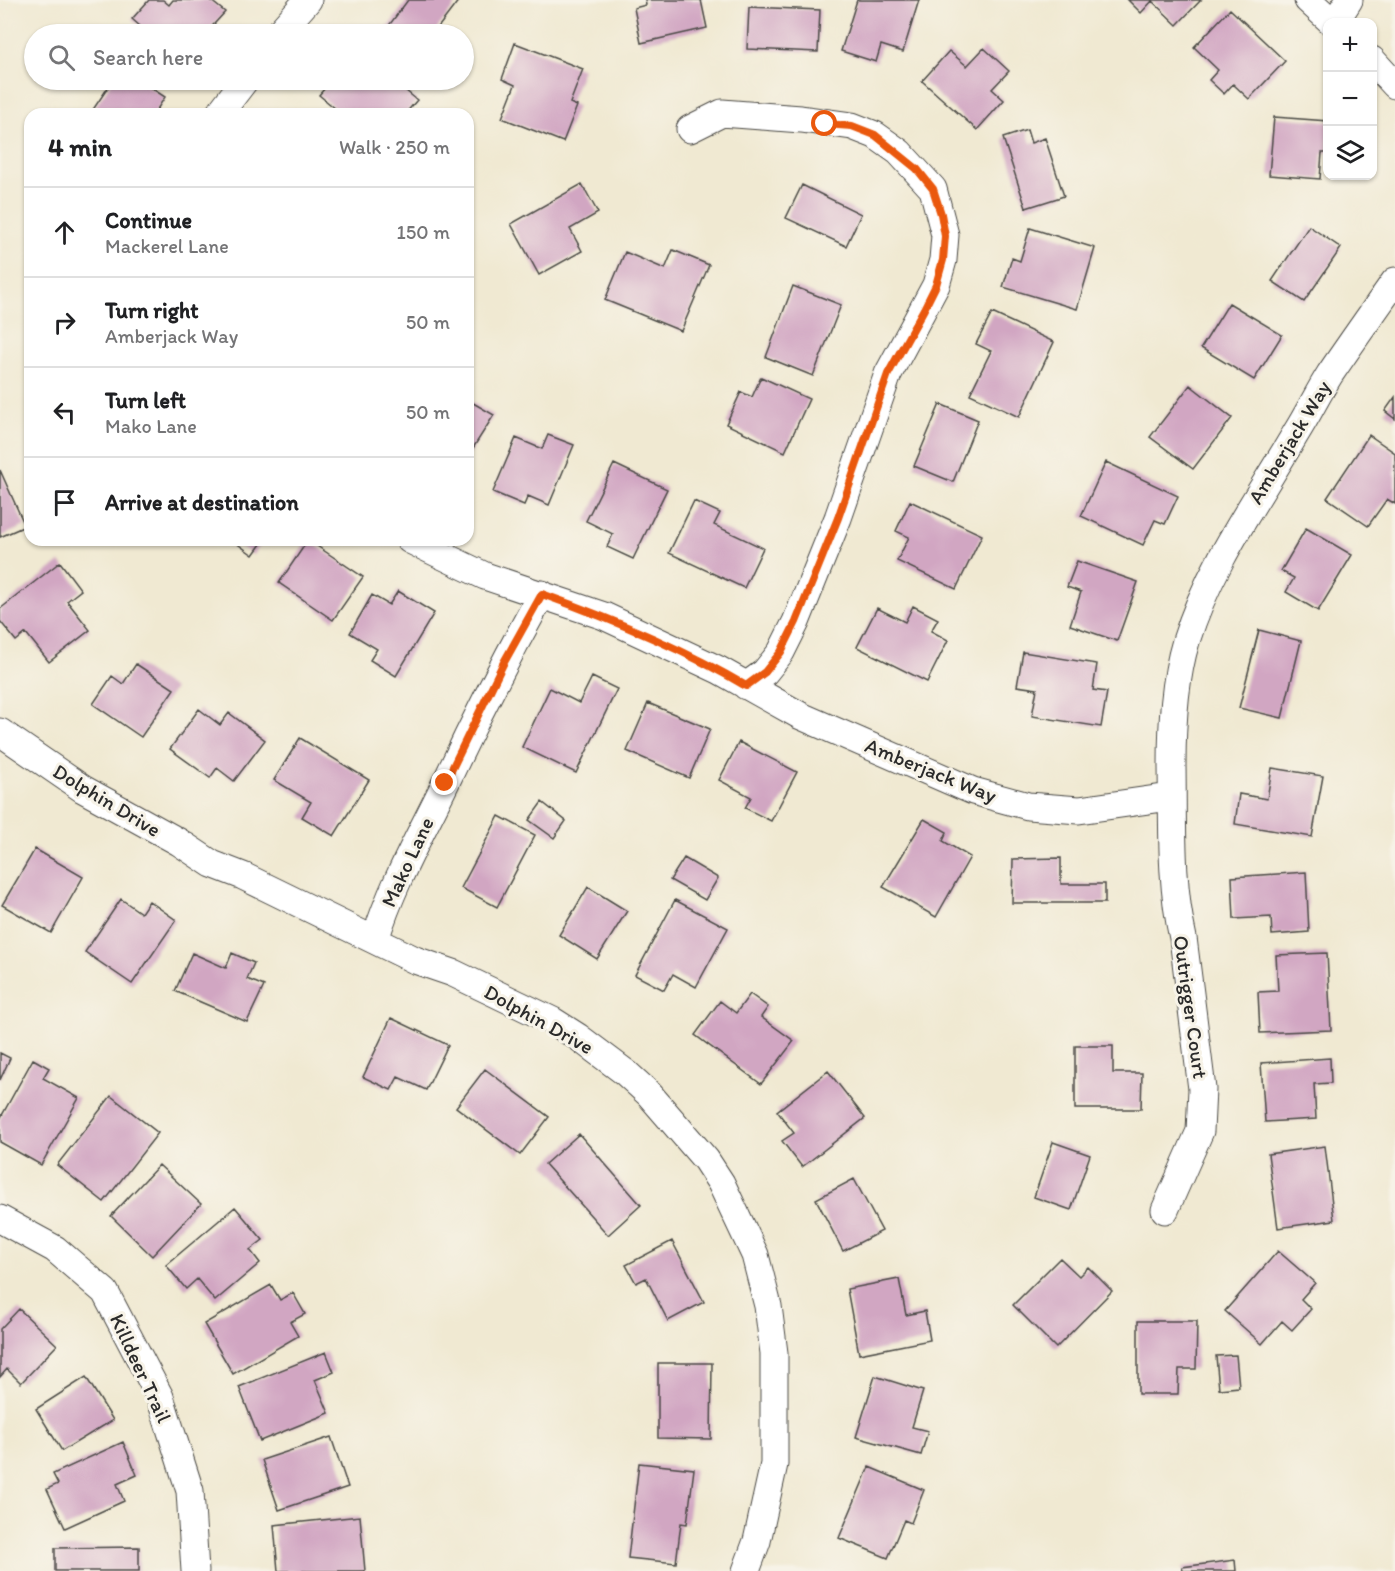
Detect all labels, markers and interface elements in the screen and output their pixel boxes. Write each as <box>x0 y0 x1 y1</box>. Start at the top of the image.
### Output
map controls <box>1323 18 1377 180</box>
button: + <box>1323 18 1377 72</box>
search box <box>24 24 474 90</box>
icon: search <box>45 41 78 74</box>
text: Search here <box>93 44 203 71</box>
button: − <box>1323 72 1377 126</box>
route start <box>811 110 837 136</box>
button: layers <box>1323 126 1377 180</box>
text: 4 min <box>48 131 112 163</box>
text: Walk · 250 m <box>339 135 450 159</box>
text: Continue <box>105 207 192 234</box>
icon: ahead <box>48 216 81 249</box>
text: 150 m <box>397 220 450 244</box>
text: Mackerel Lane <box>105 234 229 258</box>
text: Turn right <box>105 297 199 324</box>
icon: right <box>48 306 81 339</box>
text: 50 m <box>406 310 450 334</box>
text: Amberjack Way <box>105 324 238 348</box>
street label: Amberjack Way <box>1242 376 1336 508</box>
text: Turn left <box>105 387 186 414</box>
icon: left <box>48 396 81 429</box>
text: 50 m <box>406 400 450 424</box>
text: Mako Lane <box>105 414 197 438</box>
icon: arrive <box>48 486 81 519</box>
text: Arrive at destination <box>105 489 299 516</box>
street label: Amberjack Way <box>862 732 1001 808</box>
street label: Dolphin Drive <box>49 758 165 842</box>
route end <box>431 769 457 795</box>
street label: Mako Lane <box>375 813 439 911</box>
street label: Outrigger Court <box>1169 934 1213 1080</box>
street label: Dolphin Drive <box>480 979 598 1059</box>
street label: Killdeer Trail <box>105 1310 177 1426</box>

